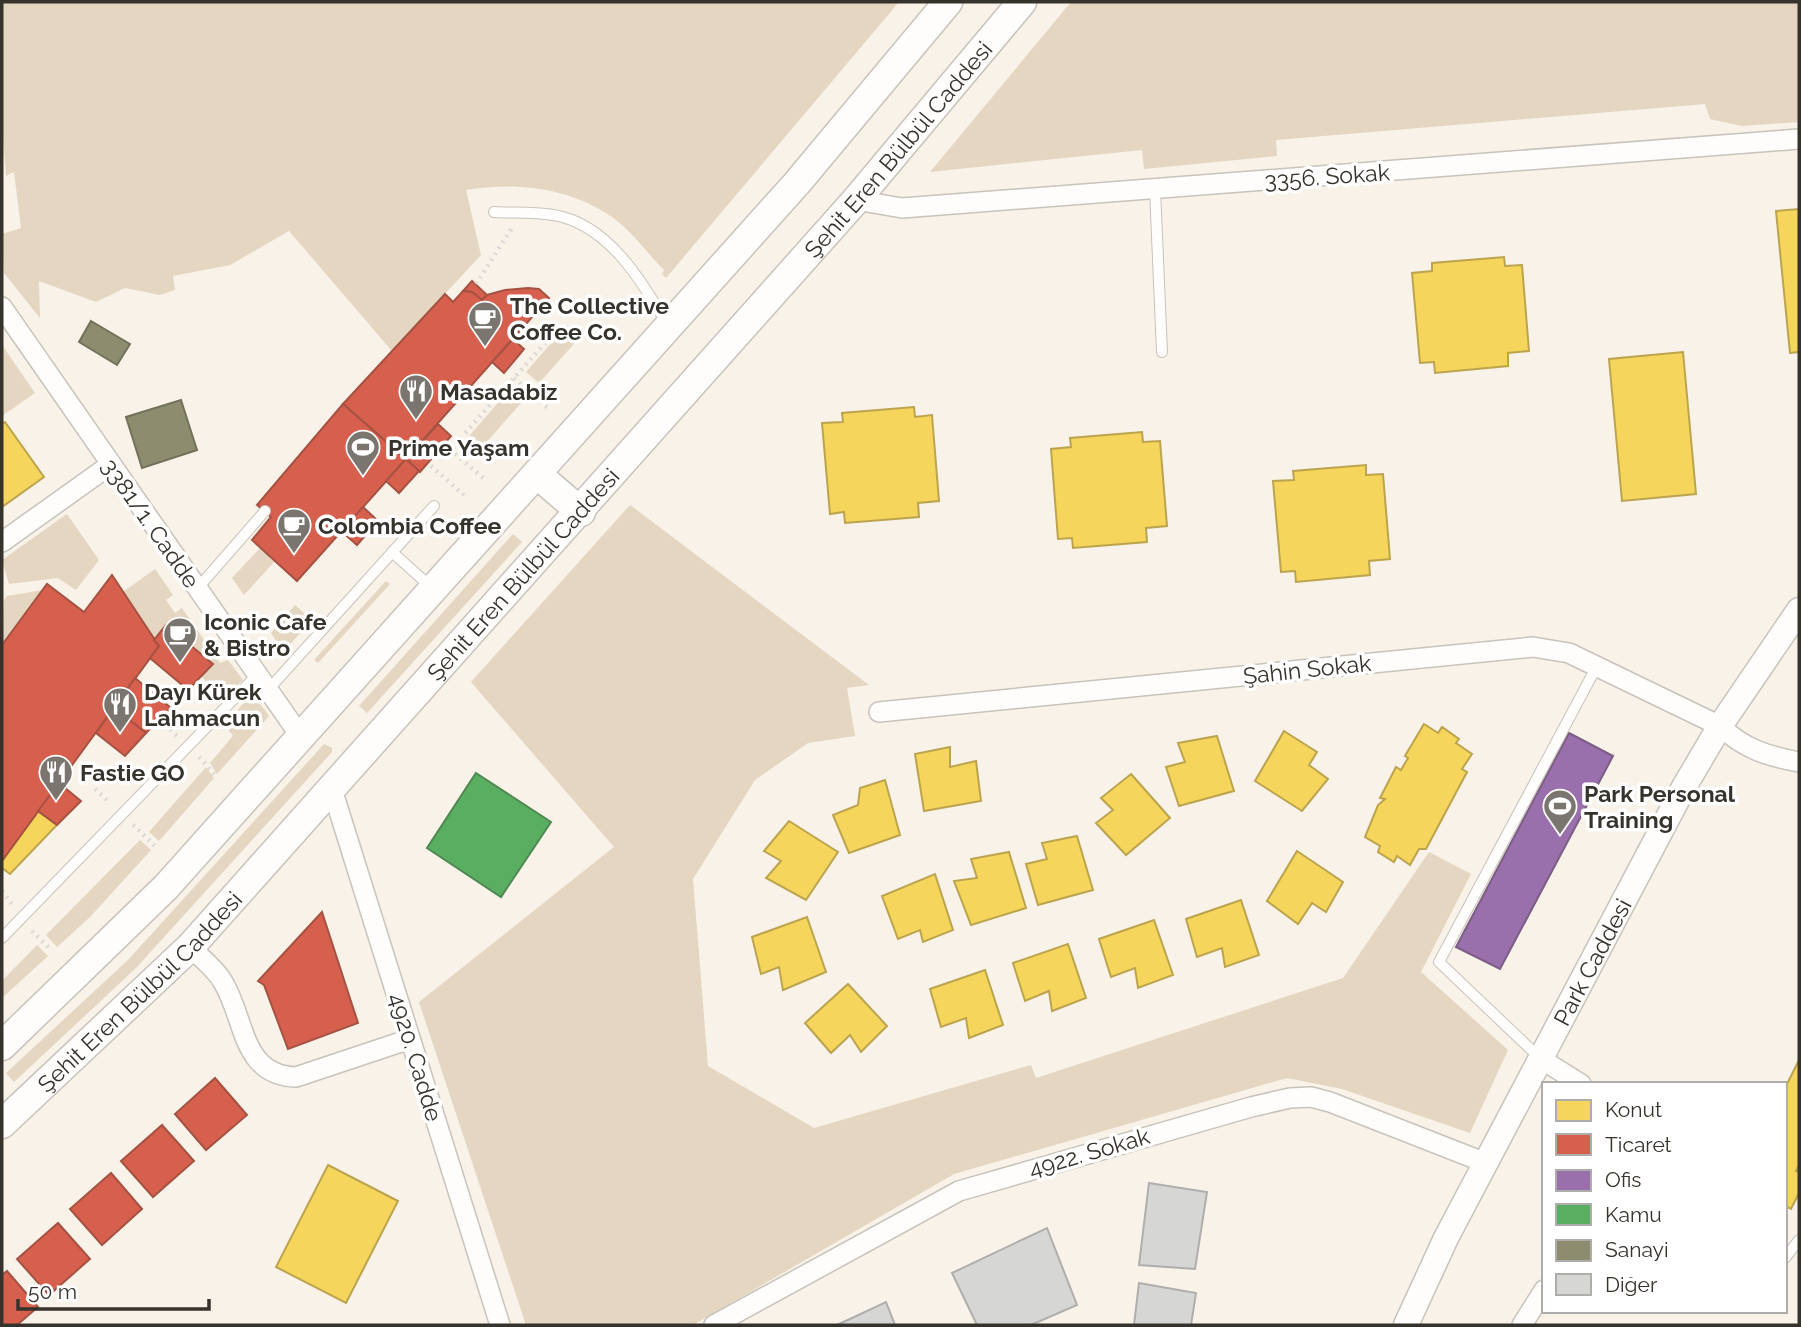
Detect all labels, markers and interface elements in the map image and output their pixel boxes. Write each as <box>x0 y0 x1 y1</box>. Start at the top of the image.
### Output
street label: Şehit Eren Bülbül Caddesi <box>798 35 997 262</box>
street label: 3356. Sokak <box>1263 158 1391 194</box>
place label: The Collective Coffee Co. <box>510 292 669 345</box>
cafe icon: The Collective Coffee Co. <box>466 299 504 348</box>
restaurant icon: Masadabiz <box>397 372 435 421</box>
place label: Masadabiz <box>440 378 557 405</box>
sports icon: Prime Yaşam <box>344 428 382 477</box>
place label: Prime Yaşam <box>388 434 529 461</box>
street label: 3381/1. Cadde <box>96 453 206 593</box>
street label: Şehit Eren Bülbül Caddesi <box>421 462 624 686</box>
cafe icon: Colombia Coffee <box>275 506 313 555</box>
place label: Colombia Coffee <box>318 512 501 539</box>
place label: Iconic Cafe & Bistro <box>204 608 327 661</box>
cafe icon: Iconic Cafe & Bistro <box>161 615 199 664</box>
street label: Şahin Sokak <box>1242 649 1372 689</box>
place label: Dayı Kürek Lahmacun <box>144 678 262 731</box>
restaurant icon: Dayı Kürek Lahmacun <box>101 685 139 734</box>
restaurant icon: Fastie GO <box>37 753 75 802</box>
place label: Fastie GO <box>80 759 185 786</box>
place label: Park Personal Training <box>1584 780 1736 833</box>
sports icon: Park Personal Training <box>1541 787 1579 836</box>
street label: Şehit Eren Bülbül Caddesi <box>32 886 247 1097</box>
street label: Park Caddesi <box>1547 894 1636 1030</box>
street label: 4920. Cadde <box>384 990 448 1124</box>
legend <box>1542 1082 1787 1313</box>
text: Konut <box>1605 1097 1662 1122</box>
street label: 4922. Sokak <box>1025 1122 1153 1182</box>
text: Ticaret <box>1605 1132 1672 1157</box>
text: Ofis <box>1605 1167 1642 1192</box>
text: Kamu <box>1605 1202 1662 1227</box>
text: Sanayi <box>1605 1237 1669 1262</box>
scale bar <box>18 1268 208 1312</box>
text: Diğer <box>1605 1272 1658 1297</box>
text: 50 m <box>28 1279 77 1304</box>

